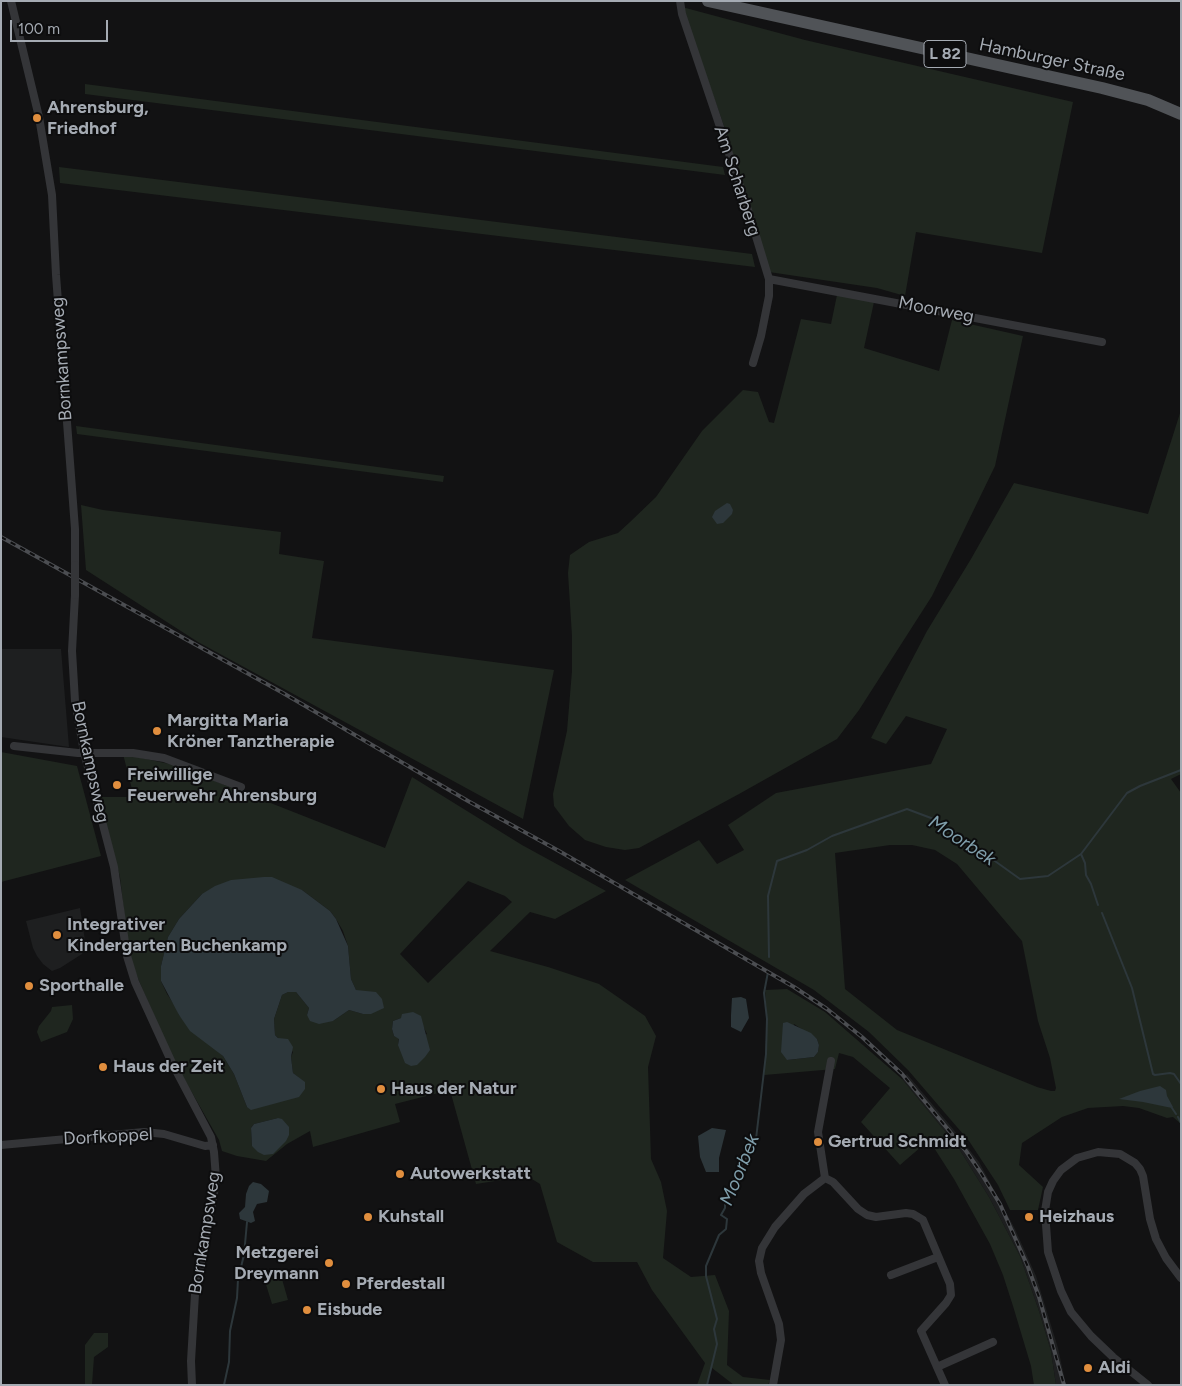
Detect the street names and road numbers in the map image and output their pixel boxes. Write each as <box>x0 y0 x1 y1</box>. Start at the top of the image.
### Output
street label: Hamburger Straße <box>977 34 1127 86</box>
road number: L 82 <box>924 41 966 68</box>
street label: Am Scharberg <box>709 123 765 239</box>
street label: Moorweg <box>896 292 976 328</box>
street label: Bornkampsweg <box>47 296 77 422</box>
street label: Bornkampsweg <box>67 699 113 825</box>
street label: Dorfkoppel <box>63 1124 153 1150</box>
street label: Bornkampsweg <box>185 1170 225 1296</box>

